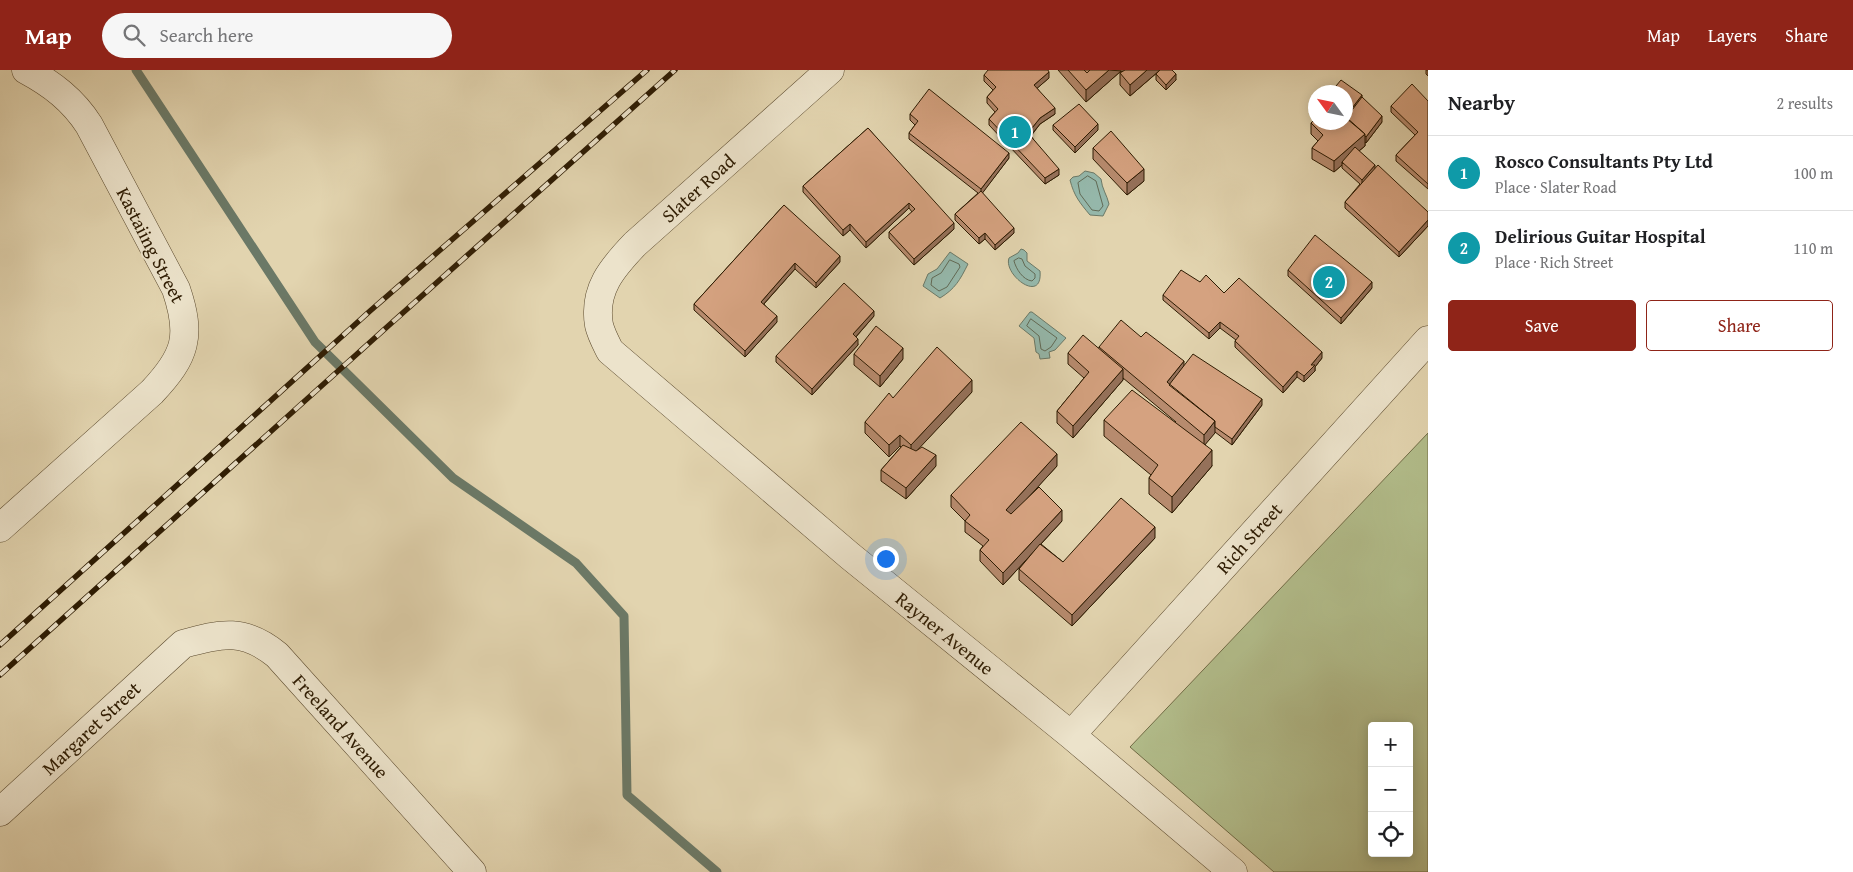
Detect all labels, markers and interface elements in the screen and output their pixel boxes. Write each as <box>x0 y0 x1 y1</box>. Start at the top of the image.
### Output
search box <box>102 13 452 58</box>
text: Map <box>25 18 72 53</box>
icon: search <box>120 21 148 49</box>
text: Search here <box>160 21 253 49</box>
text: Map <box>1647 22 1680 49</box>
text: Layers <box>1708 22 1757 49</box>
text: Share <box>1785 22 1828 49</box>
north arrow <box>1308 85 1353 130</box>
text: Nearby <box>1448 87 1515 118</box>
text: 2 results <box>1776 91 1833 115</box>
pin: 1 <box>999 113 1031 151</box>
street label: Slater Road <box>655 147 742 229</box>
text: Rosco Consultants Pty Ltd <box>1495 147 1713 175</box>
text: 1 <box>1460 161 1468 185</box>
text: 100 m <box>1793 161 1833 185</box>
text: Place · Slater Road <box>1495 175 1617 199</box>
street label: Kastaiing Street <box>110 182 192 308</box>
text: Delirious Guitar Hospital <box>1495 222 1706 250</box>
text: 2 <box>1460 236 1468 260</box>
text: 110 m <box>1793 236 1833 260</box>
text: Place · Rich Street <box>1495 250 1614 274</box>
pin: 2 <box>1313 263 1345 301</box>
button: Save <box>1448 300 1636 351</box>
button: Share <box>1646 300 1833 351</box>
street label: Rich Street <box>1209 496 1289 580</box>
your location <box>873 546 899 572</box>
street label: Rayner Avenue <box>890 585 1000 681</box>
street label: Freeland Avenue <box>286 667 396 785</box>
street label: Margaret Street <box>35 675 147 781</box>
map controls <box>1368 722 1413 857</box>
button: + <box>1368 722 1413 767</box>
button: − <box>1368 767 1413 812</box>
button: locate <box>1368 812 1413 857</box>

